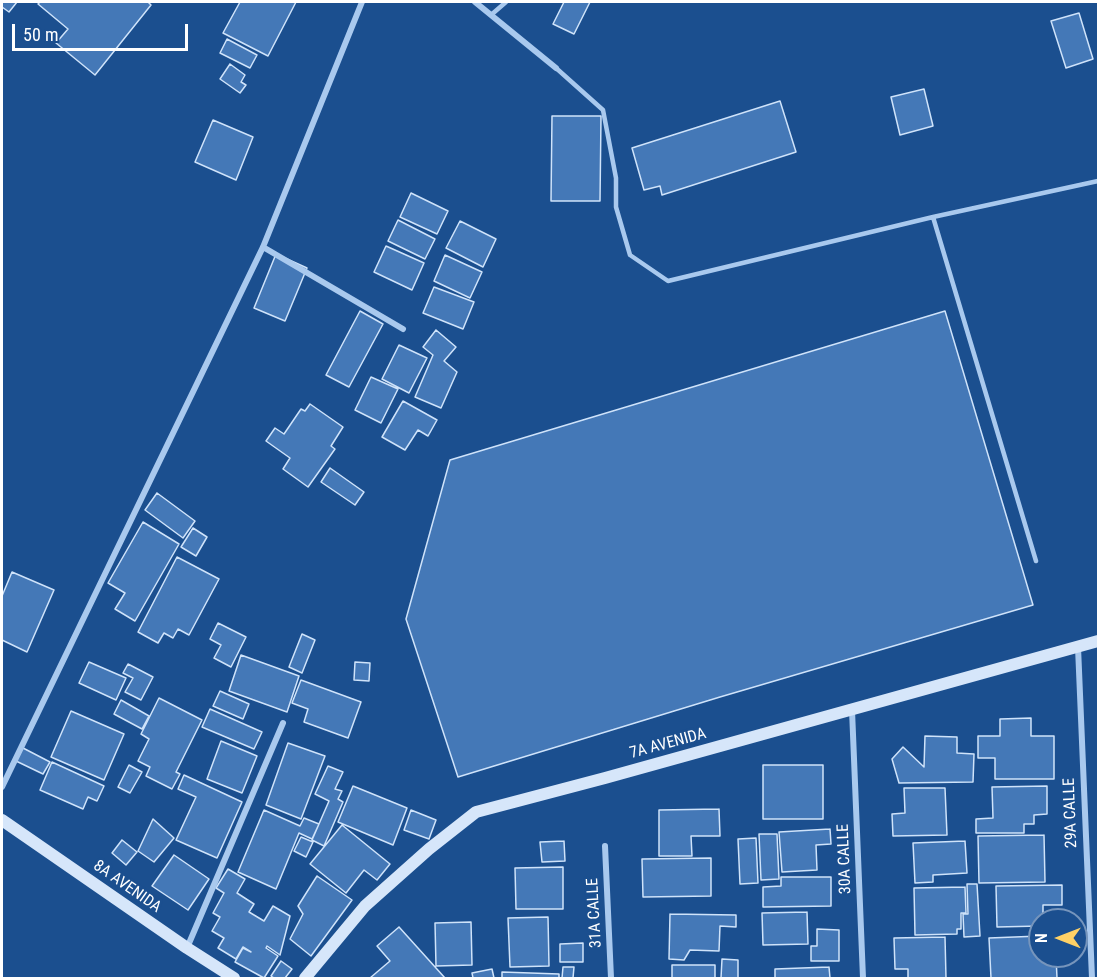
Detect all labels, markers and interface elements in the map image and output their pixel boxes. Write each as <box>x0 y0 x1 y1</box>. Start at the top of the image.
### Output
scale bar <box>15 12 190 50</box>
text: 50 m <box>23 24 58 45</box>
street label: 7A AVENIDA <box>628 725 708 763</box>
street label: 29A CALLE <box>1060 778 1082 848</box>
street label: 30A CALLE <box>834 824 856 894</box>
street label: 8A AVENIDA <box>89 857 165 917</box>
street label: 31A CALLE <box>584 877 606 949</box>
north arrow <box>1028 908 1088 968</box>
text: N <box>1032 933 1051 943</box>

